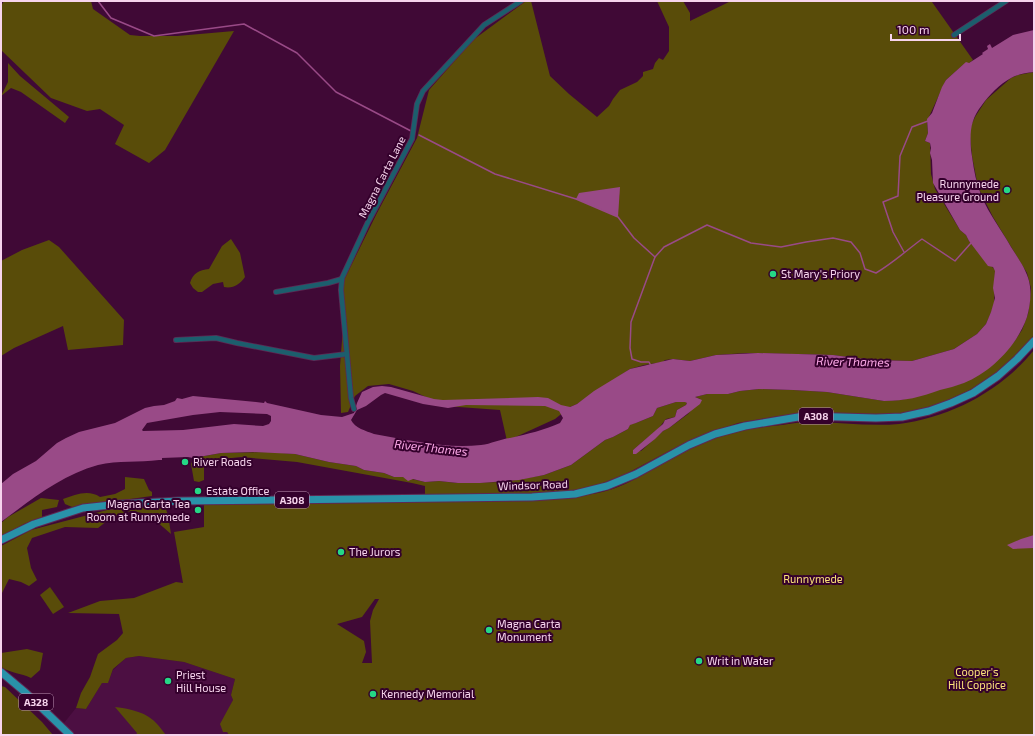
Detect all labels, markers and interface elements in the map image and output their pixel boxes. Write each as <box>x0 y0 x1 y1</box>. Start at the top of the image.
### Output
scale bar <box>891 16 960 42</box>
text: 100 m <box>897 22 929 36</box>
street label: Magna Carta Lane <box>355 134 408 220</box>
place label: Runnymede Pleasure Ground <box>916 177 999 203</box>
marker: Runnymede Pleasure Ground <box>1002 185 1012 195</box>
place label: St Mary's Priory <box>781 267 860 280</box>
marker: St Mary's Priory <box>768 269 778 279</box>
water label: River Thames <box>816 353 890 369</box>
road number: A308 <box>799 408 833 424</box>
water label: River Thames <box>394 436 469 458</box>
place label: River Roads <box>193 455 252 468</box>
marker: River Roads <box>180 457 190 467</box>
street label: Windsor Road <box>498 477 568 492</box>
place label: Estate Office <box>206 484 269 497</box>
marker: Estate Office <box>193 486 203 496</box>
road number: A308 <box>275 492 309 508</box>
place label: Magna Carta Tea Room at Runnymede <box>87 497 190 523</box>
marker: Magna Carta Tea Room at Runnymede <box>193 505 203 515</box>
place label: The Jurors <box>349 545 401 558</box>
marker: The Jurors <box>336 547 346 557</box>
park label: Runnymede <box>783 572 843 585</box>
place label: Magna Carta Monument <box>497 617 561 643</box>
marker: Magna Carta Monument <box>484 625 494 635</box>
place label: Writ in Water <box>707 654 774 667</box>
marker: Writ in Water <box>694 656 704 666</box>
park label: Cooper's Hill Coppice <box>948 665 1006 691</box>
place label: Priest Hill House <box>176 668 226 694</box>
marker: Priest Hill House <box>163 676 173 686</box>
place label: Kennedy Memorial <box>381 687 475 700</box>
marker: Kennedy Memorial <box>368 689 378 699</box>
road number: A328 <box>19 694 53 710</box>

